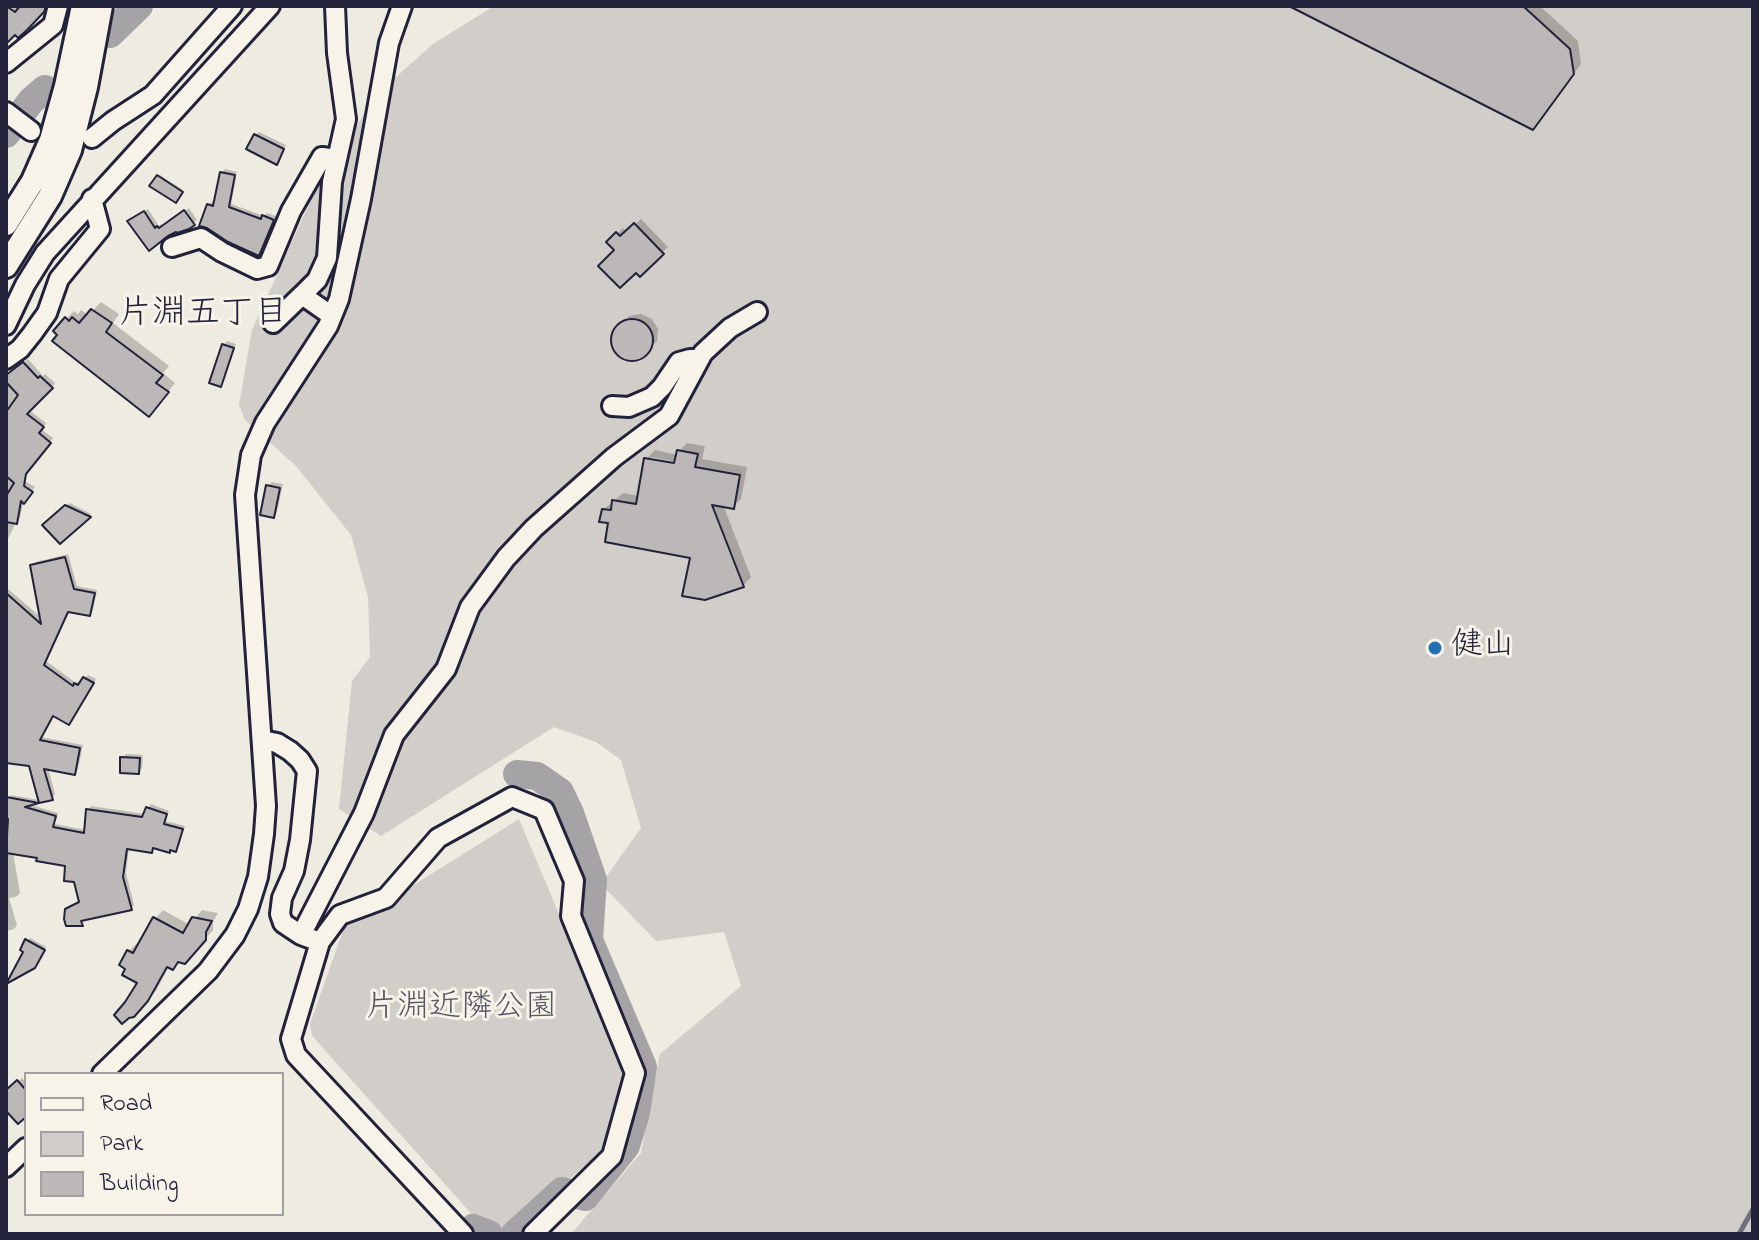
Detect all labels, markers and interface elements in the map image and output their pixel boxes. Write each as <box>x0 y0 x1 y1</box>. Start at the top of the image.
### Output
district label: 片淵五丁目 <box>118 296 288 336</box>
place label: 健山 <box>1451 629 1515 667</box>
marker: 健山 <box>1426 639 1444 657</box>
park label: 片淵近隣公園 <box>365 991 557 1029</box>
legend <box>24 1072 284 1216</box>
text: Road <box>100 1087 152 1122</box>
text: Park <box>100 1127 143 1162</box>
text: Building <box>100 1167 179 1202</box>

